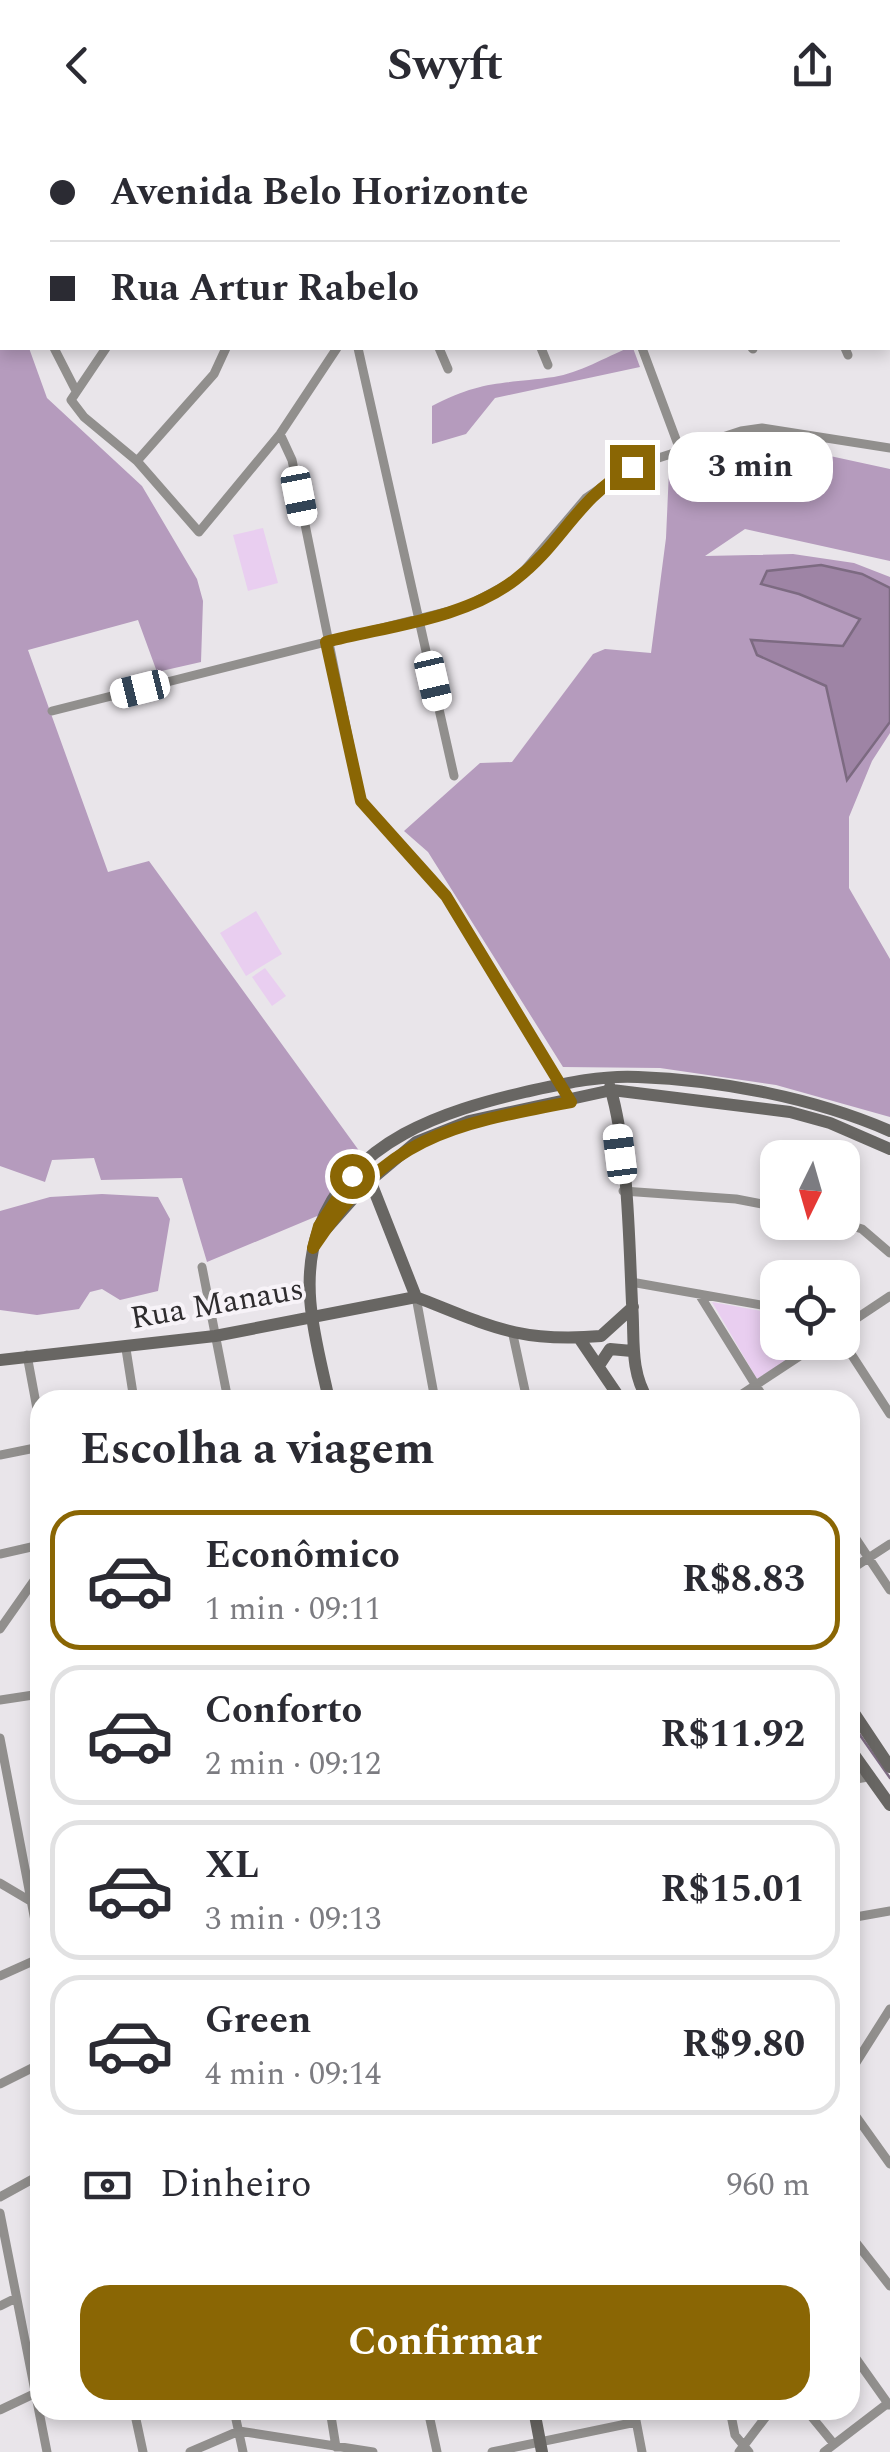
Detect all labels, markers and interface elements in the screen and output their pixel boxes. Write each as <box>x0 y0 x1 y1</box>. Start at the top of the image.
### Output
text: Swyft <box>387 31 503 100</box>
icon: back <box>50 38 105 93</box>
icon: share <box>785 38 840 93</box>
text: Avenida Belo Horizonte <box>110 164 529 222</box>
text: Rua Artur Rabelo <box>110 260 419 318</box>
callout: 3 min <box>667 432 832 502</box>
text: 3 min <box>708 442 793 491</box>
route end <box>610 445 655 490</box>
car <box>279 464 319 528</box>
car <box>412 648 454 714</box>
car <box>107 667 173 711</box>
car <box>601 1122 639 1186</box>
north arrow <box>760 1140 860 1240</box>
map controls <box>760 1140 860 1360</box>
route start <box>330 1154 375 1199</box>
button: locate <box>760 1260 860 1360</box>
street label: Rua Manaus <box>127 1265 307 1343</box>
text: Escolha a viagem <box>80 1415 434 1484</box>
text: Econômico <box>205 1527 400 1585</box>
icon: car <box>85 1535 175 1625</box>
text: R$8.83 <box>682 1551 805 1609</box>
text: 1 min · 09:11 <box>205 1585 381 1634</box>
text: Conforto <box>205 1682 362 1740</box>
icon: car <box>85 1690 175 1780</box>
text: R$11.92 <box>661 1706 805 1764</box>
text: 2 min · 09:12 <box>205 1740 381 1789</box>
text: XL <box>205 1837 259 1895</box>
icon: car <box>85 1845 175 1935</box>
text: R$15.01 <box>661 1861 805 1919</box>
text: 3 min · 09:13 <box>205 1895 381 1944</box>
text: Green <box>205 1992 312 2050</box>
icon: car <box>85 2000 175 2090</box>
text: R$9.80 <box>682 2016 805 2074</box>
text: 4 min · 09:14 <box>205 2050 381 2099</box>
text: Dinheiro <box>160 2156 311 2214</box>
icon: cash <box>80 2158 135 2213</box>
text: 960 m <box>726 2161 810 2210</box>
button: Confirmar <box>80 2285 810 2400</box>

